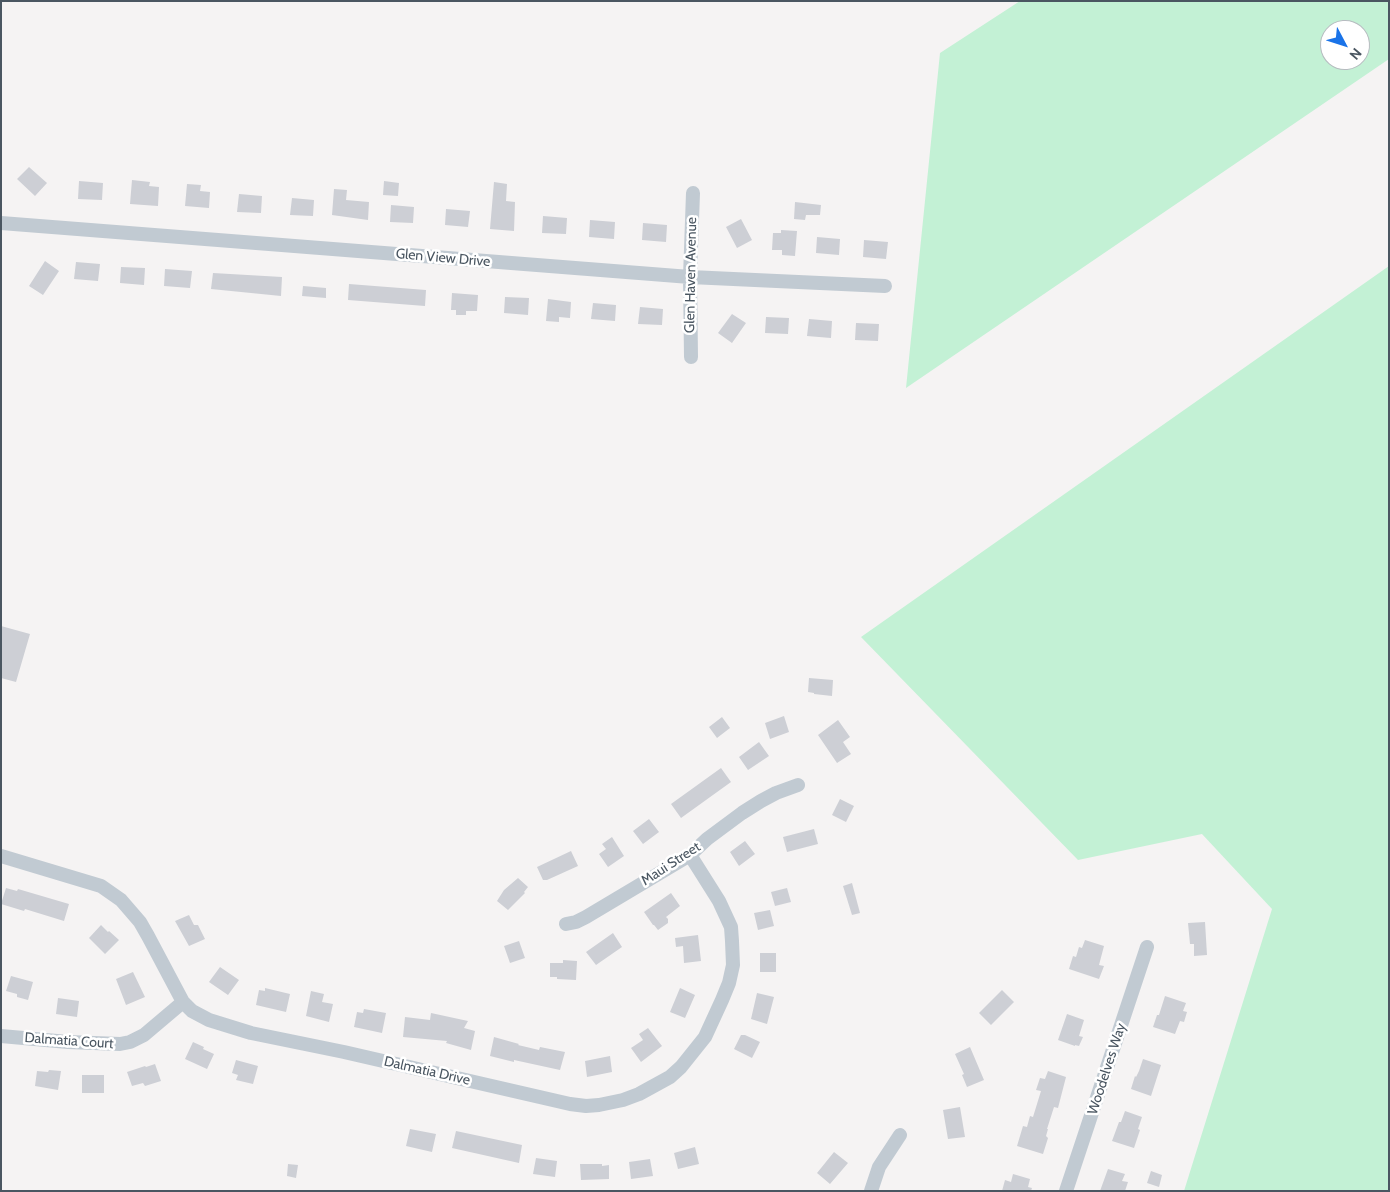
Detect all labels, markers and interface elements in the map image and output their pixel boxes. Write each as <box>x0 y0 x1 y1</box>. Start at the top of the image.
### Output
north arrow <box>1320 20 1370 70</box>
text: N <box>1346 44 1366 64</box>
street label: Glen Haven Avenue <box>682 217 700 333</box>
street label: Glen View Drive <box>395 246 491 270</box>
street label: Maui Street <box>638 839 704 889</box>
street label: Woodelves Way <box>1084 1021 1130 1117</box>
street label: Dalmatia Court <box>24 1030 114 1052</box>
street label: Dalmatia Drive <box>382 1053 472 1089</box>

